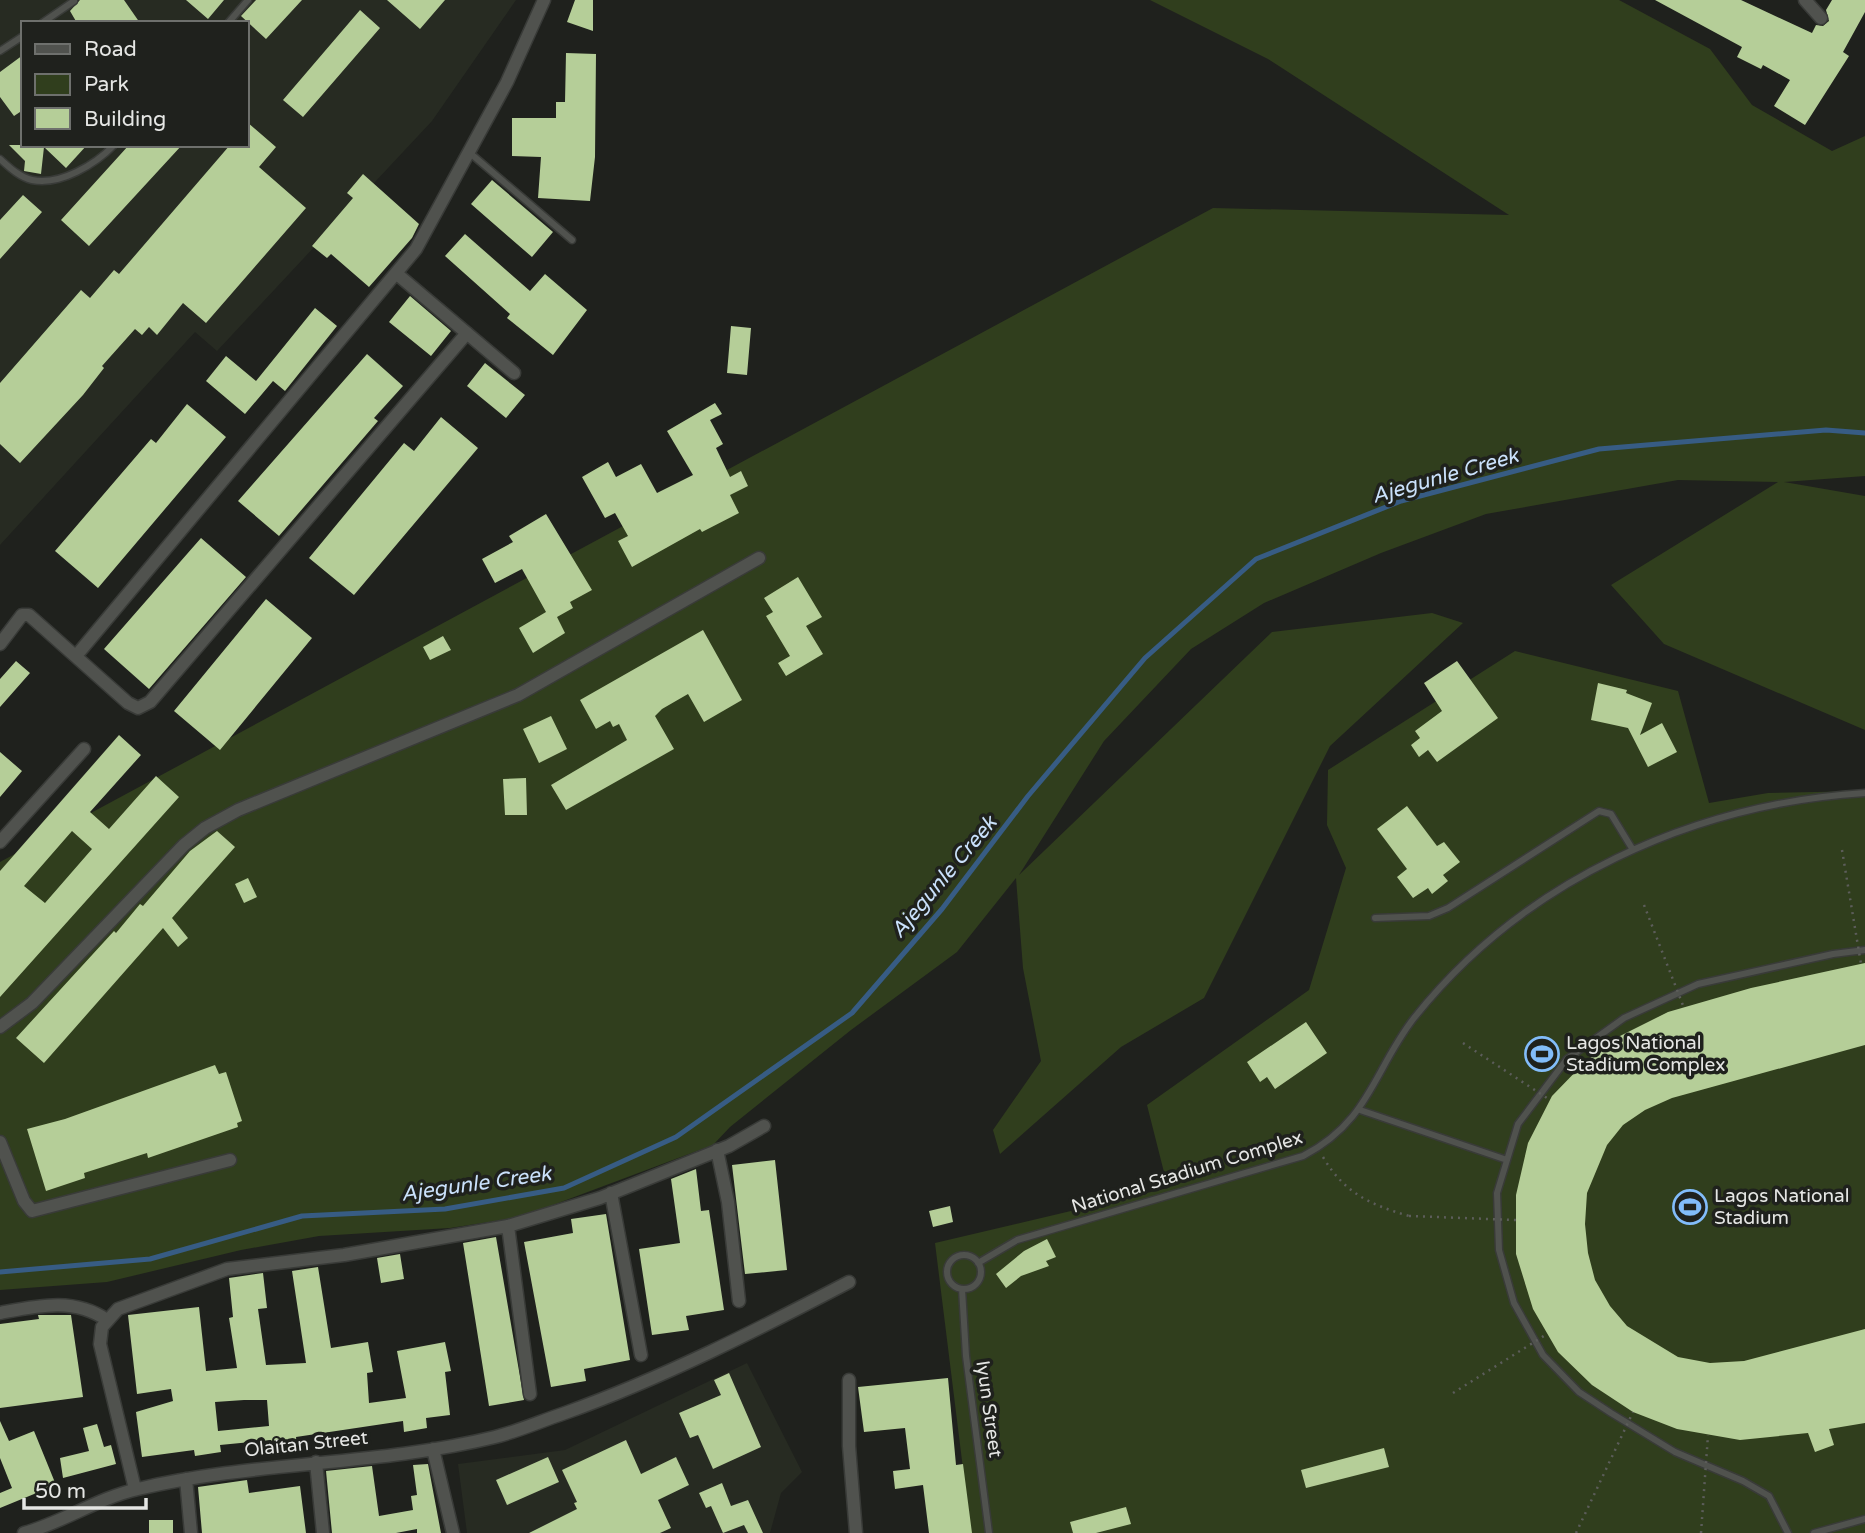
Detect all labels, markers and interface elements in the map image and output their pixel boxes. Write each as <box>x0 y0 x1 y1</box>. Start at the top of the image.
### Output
legend <box>21 21 248 147</box>
text: Road <box>84 37 137 62</box>
text: Park <box>84 72 129 97</box>
text: Building <box>84 107 166 132</box>
water label: Ajegunle Creek <box>1369 443 1523 509</box>
water label: Ajegunle Creek <box>886 810 1003 943</box>
place label: Lagos National Stadium Complex <box>1566 1032 1725 1076</box>
sports icon: Lagos National Stadium Complex <box>1523 1035 1561 1073</box>
street label: National Stadium Complex <box>1069 1126 1305 1218</box>
water label: Ajegunle Creek <box>399 1161 554 1207</box>
place label: Lagos National Stadium <box>1714 1185 1849 1229</box>
sports icon: Lagos National Stadium <box>1671 1188 1709 1226</box>
street label: Iyun Street <box>971 1359 1007 1459</box>
street label: Olaitan Street <box>243 1427 369 1461</box>
scale bar <box>24 1466 147 1510</box>
text: 50 m <box>35 1479 86 1504</box>

